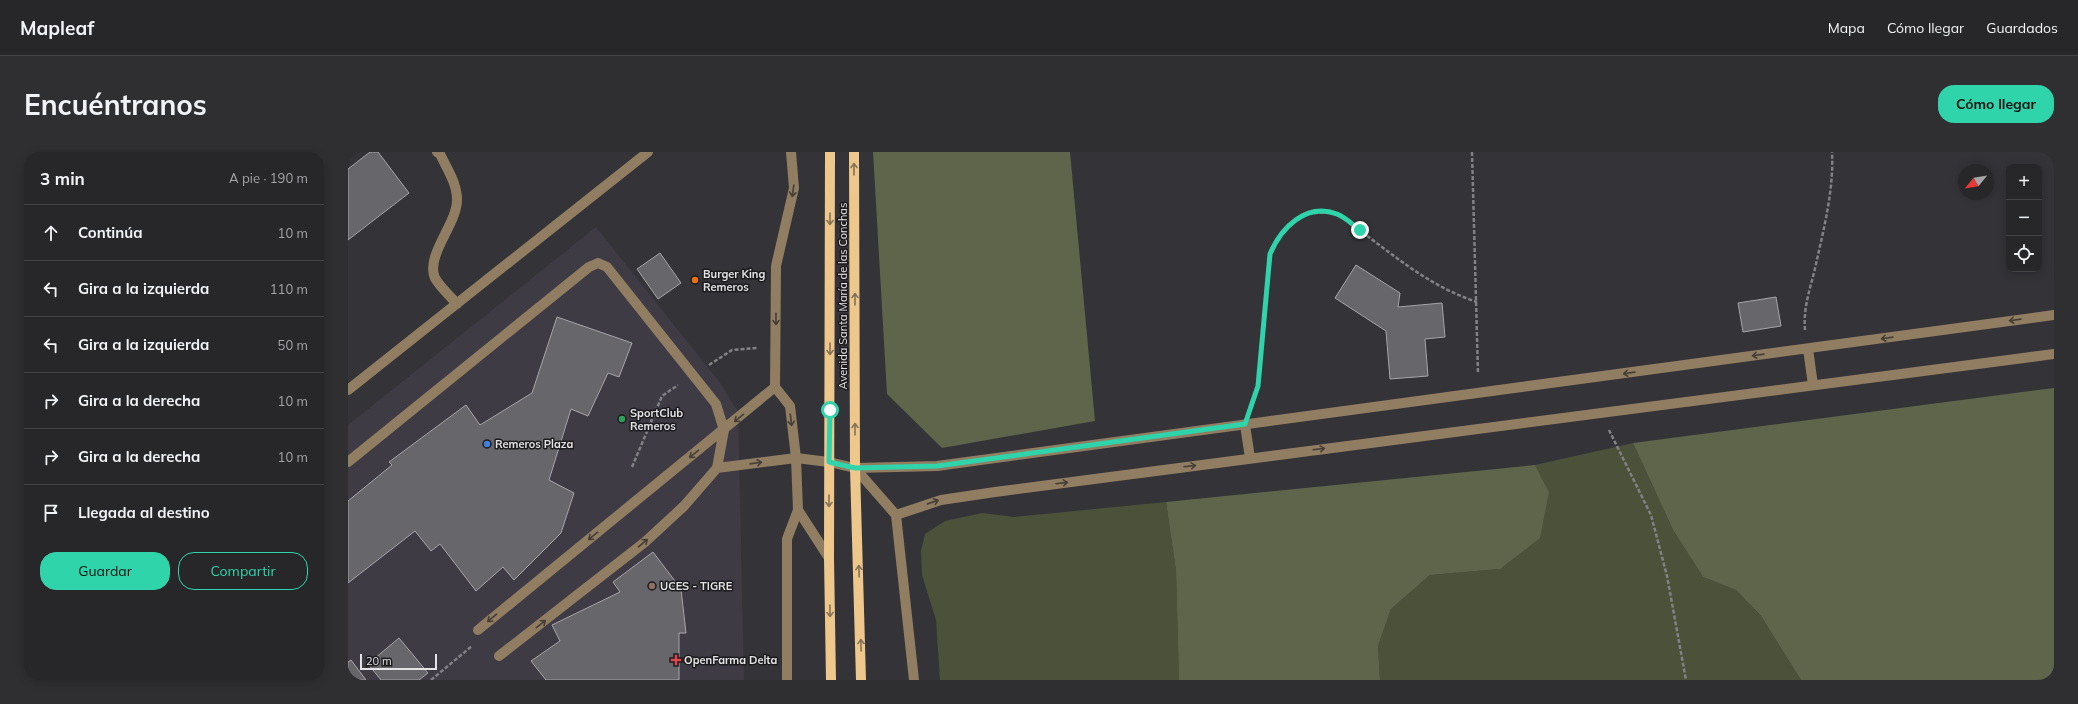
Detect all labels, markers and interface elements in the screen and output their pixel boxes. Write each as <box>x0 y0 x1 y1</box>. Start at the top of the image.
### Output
text: Mapleaf <box>20 16 94 40</box>
text: Mapa <box>1828 19 1865 37</box>
text: Cómo llegar <box>1887 19 1964 37</box>
text: Guardados <box>1986 19 2058 37</box>
button: Cómo llegar <box>1938 85 2054 123</box>
text: Encuéntranos <box>24 87 207 122</box>
one-way arrow <box>850 163 858 176</box>
north arrow <box>1958 164 1994 200</box>
map controls <box>2006 164 2042 272</box>
button: + <box>2006 164 2042 200</box>
text: 3 min <box>40 168 85 189</box>
text: A pie · 190 m <box>229 170 308 186</box>
one-way arrow <box>789 184 796 197</box>
button: − <box>2006 200 2042 236</box>
street label: Avenida Santa María de las Conchas <box>836 203 850 389</box>
one-way arrow <box>826 212 834 225</box>
route end <box>1351 221 1369 239</box>
icon: ahead <box>40 222 62 244</box>
text: Continúa <box>78 223 143 242</box>
text: 10 m <box>278 225 308 241</box>
button: locate <box>2006 236 2042 272</box>
place label: Burger King Remeros <box>703 267 765 294</box>
marker: Burger King Remeros <box>690 275 700 285</box>
icon: left <box>40 278 62 300</box>
text: Gira a la izquierda <box>78 279 209 298</box>
text: 110 m <box>270 281 308 297</box>
one-way arrow <box>851 293 859 306</box>
one-way arrow <box>772 312 779 325</box>
one-way arrow <box>2009 316 2022 324</box>
icon: left <box>40 334 62 356</box>
one-way arrow <box>1880 334 1893 342</box>
text: Gira a la izquierda <box>78 335 209 354</box>
text: 50 m <box>278 337 308 353</box>
one-way arrow <box>826 342 834 355</box>
one-way arrow <box>1752 351 1765 359</box>
one-way arrow <box>1623 369 1636 377</box>
icon: right <box>40 390 62 412</box>
text: Gira a la derecha <box>78 391 200 410</box>
text: 10 m <box>278 393 308 409</box>
route start <box>821 401 839 419</box>
place label: SportClub Remeros <box>630 406 683 433</box>
one-way arrow <box>734 413 745 422</box>
one-way arrow <box>787 413 795 426</box>
marker: SportClub Remeros <box>617 414 627 424</box>
one-way arrow <box>851 423 859 436</box>
place label: Remeros Plaza <box>495 437 574 451</box>
marker: Remeros Plaza <box>482 439 492 449</box>
icon: right <box>40 446 62 468</box>
one-way arrow <box>1312 446 1325 453</box>
text: Gira a la derecha <box>78 447 200 466</box>
text: 10 m <box>278 449 308 465</box>
one-way arrow <box>688 450 699 458</box>
one-way arrow <box>749 459 762 467</box>
one-way arrow <box>1183 462 1196 470</box>
one-way arrow <box>1055 479 1068 487</box>
one-way arrow <box>825 494 833 507</box>
one-way arrow <box>927 498 939 506</box>
icon: arrive <box>40 502 62 524</box>
text: Llegada al destino <box>78 503 210 522</box>
one-way arrow <box>587 531 598 540</box>
one-way arrow <box>637 539 648 548</box>
button: Guardar <box>40 552 170 590</box>
button: Compartir <box>178 552 308 590</box>
one-way arrow <box>855 565 863 578</box>
place label: UCES - TIGRE <box>660 579 733 593</box>
marker: UCES - TIGRE <box>647 581 657 591</box>
one-way arrow <box>826 604 834 617</box>
one-way arrow <box>487 614 498 623</box>
one-way arrow <box>535 619 546 628</box>
one-way arrow <box>857 639 865 652</box>
scale bar <box>360 652 437 671</box>
place label: OpenFarma Delta <box>684 653 778 667</box>
text: 20 m <box>366 654 392 668</box>
marker: OpenFarma Delta <box>671 655 681 665</box>

